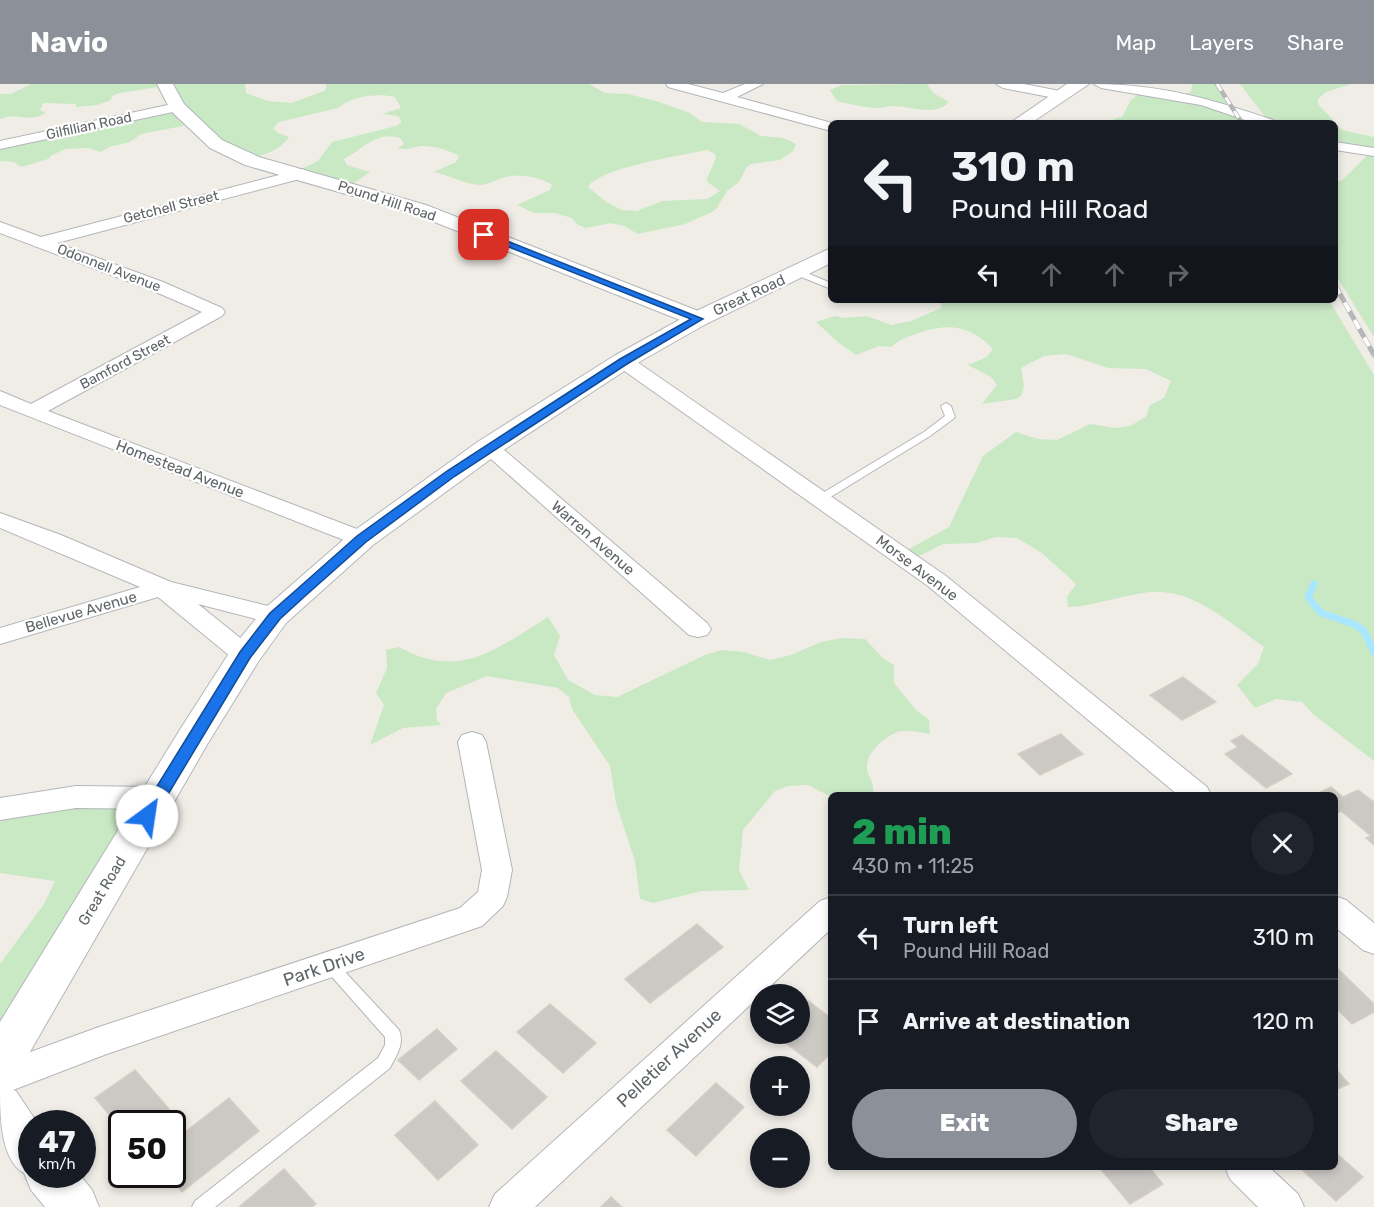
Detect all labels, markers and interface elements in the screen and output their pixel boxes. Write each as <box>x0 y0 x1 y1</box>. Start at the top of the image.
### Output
text: Navio <box>30 26 108 59</box>
text: Map <box>1115 30 1156 55</box>
text: Layers <box>1189 30 1254 55</box>
text: Share <box>1287 30 1344 55</box>
street label: Gilfillian Road <box>45 109 133 143</box>
text: 310 m <box>951 142 1075 192</box>
icon: left <box>852 144 930 222</box>
street label: Pound Hill Road <box>336 177 438 225</box>
street label: Getchell Street <box>122 187 221 227</box>
text: Pound Hill Road <box>951 193 1148 225</box>
pin <box>458 209 509 260</box>
icon: arrive <box>467 218 500 251</box>
street label: Odonnell Avenue <box>55 240 163 296</box>
icon: left <box>972 258 1005 291</box>
icon: ahead <box>1035 258 1068 291</box>
icon: ahead <box>1098 258 1131 291</box>
icon: right <box>1161 258 1194 291</box>
street label: Great Road <box>710 270 788 320</box>
street label: Bamford Street <box>77 331 174 393</box>
street label: Homestead Avenue <box>113 436 247 502</box>
street label: Warren Avenue <box>548 497 638 579</box>
street label: Morse Avenue <box>872 531 962 605</box>
street label: Bellevue Avenue <box>23 587 139 637</box>
position arrow <box>115 784 179 848</box>
text: 2 min <box>852 810 952 853</box>
button: close <box>1251 812 1314 875</box>
street label: Great Road <box>74 853 130 929</box>
text: 430 m · 11:25 <box>852 854 974 878</box>
text: Turn left <box>903 912 998 939</box>
icon: left <box>852 921 885 954</box>
text: 310 m <box>1253 924 1314 951</box>
text: Pound Hill Road <box>903 939 1049 963</box>
street label: Park Drive <box>280 943 368 991</box>
map controls <box>750 984 810 1188</box>
button: layers <box>750 984 810 1044</box>
street label: Pelletier Avenue <box>612 1004 726 1112</box>
icon: arrive <box>852 1005 885 1038</box>
text: Arrive at destination <box>903 1008 1130 1035</box>
text: 120 m <box>1253 1008 1314 1035</box>
button: + <box>750 1056 810 1116</box>
button: Exit <box>852 1089 1077 1158</box>
button: Share <box>1089 1089 1314 1158</box>
speed limit sign: 50 <box>108 1110 186 1188</box>
text: 47 <box>39 1124 75 1160</box>
button: − <box>750 1128 810 1188</box>
text: km/h <box>38 1155 76 1173</box>

